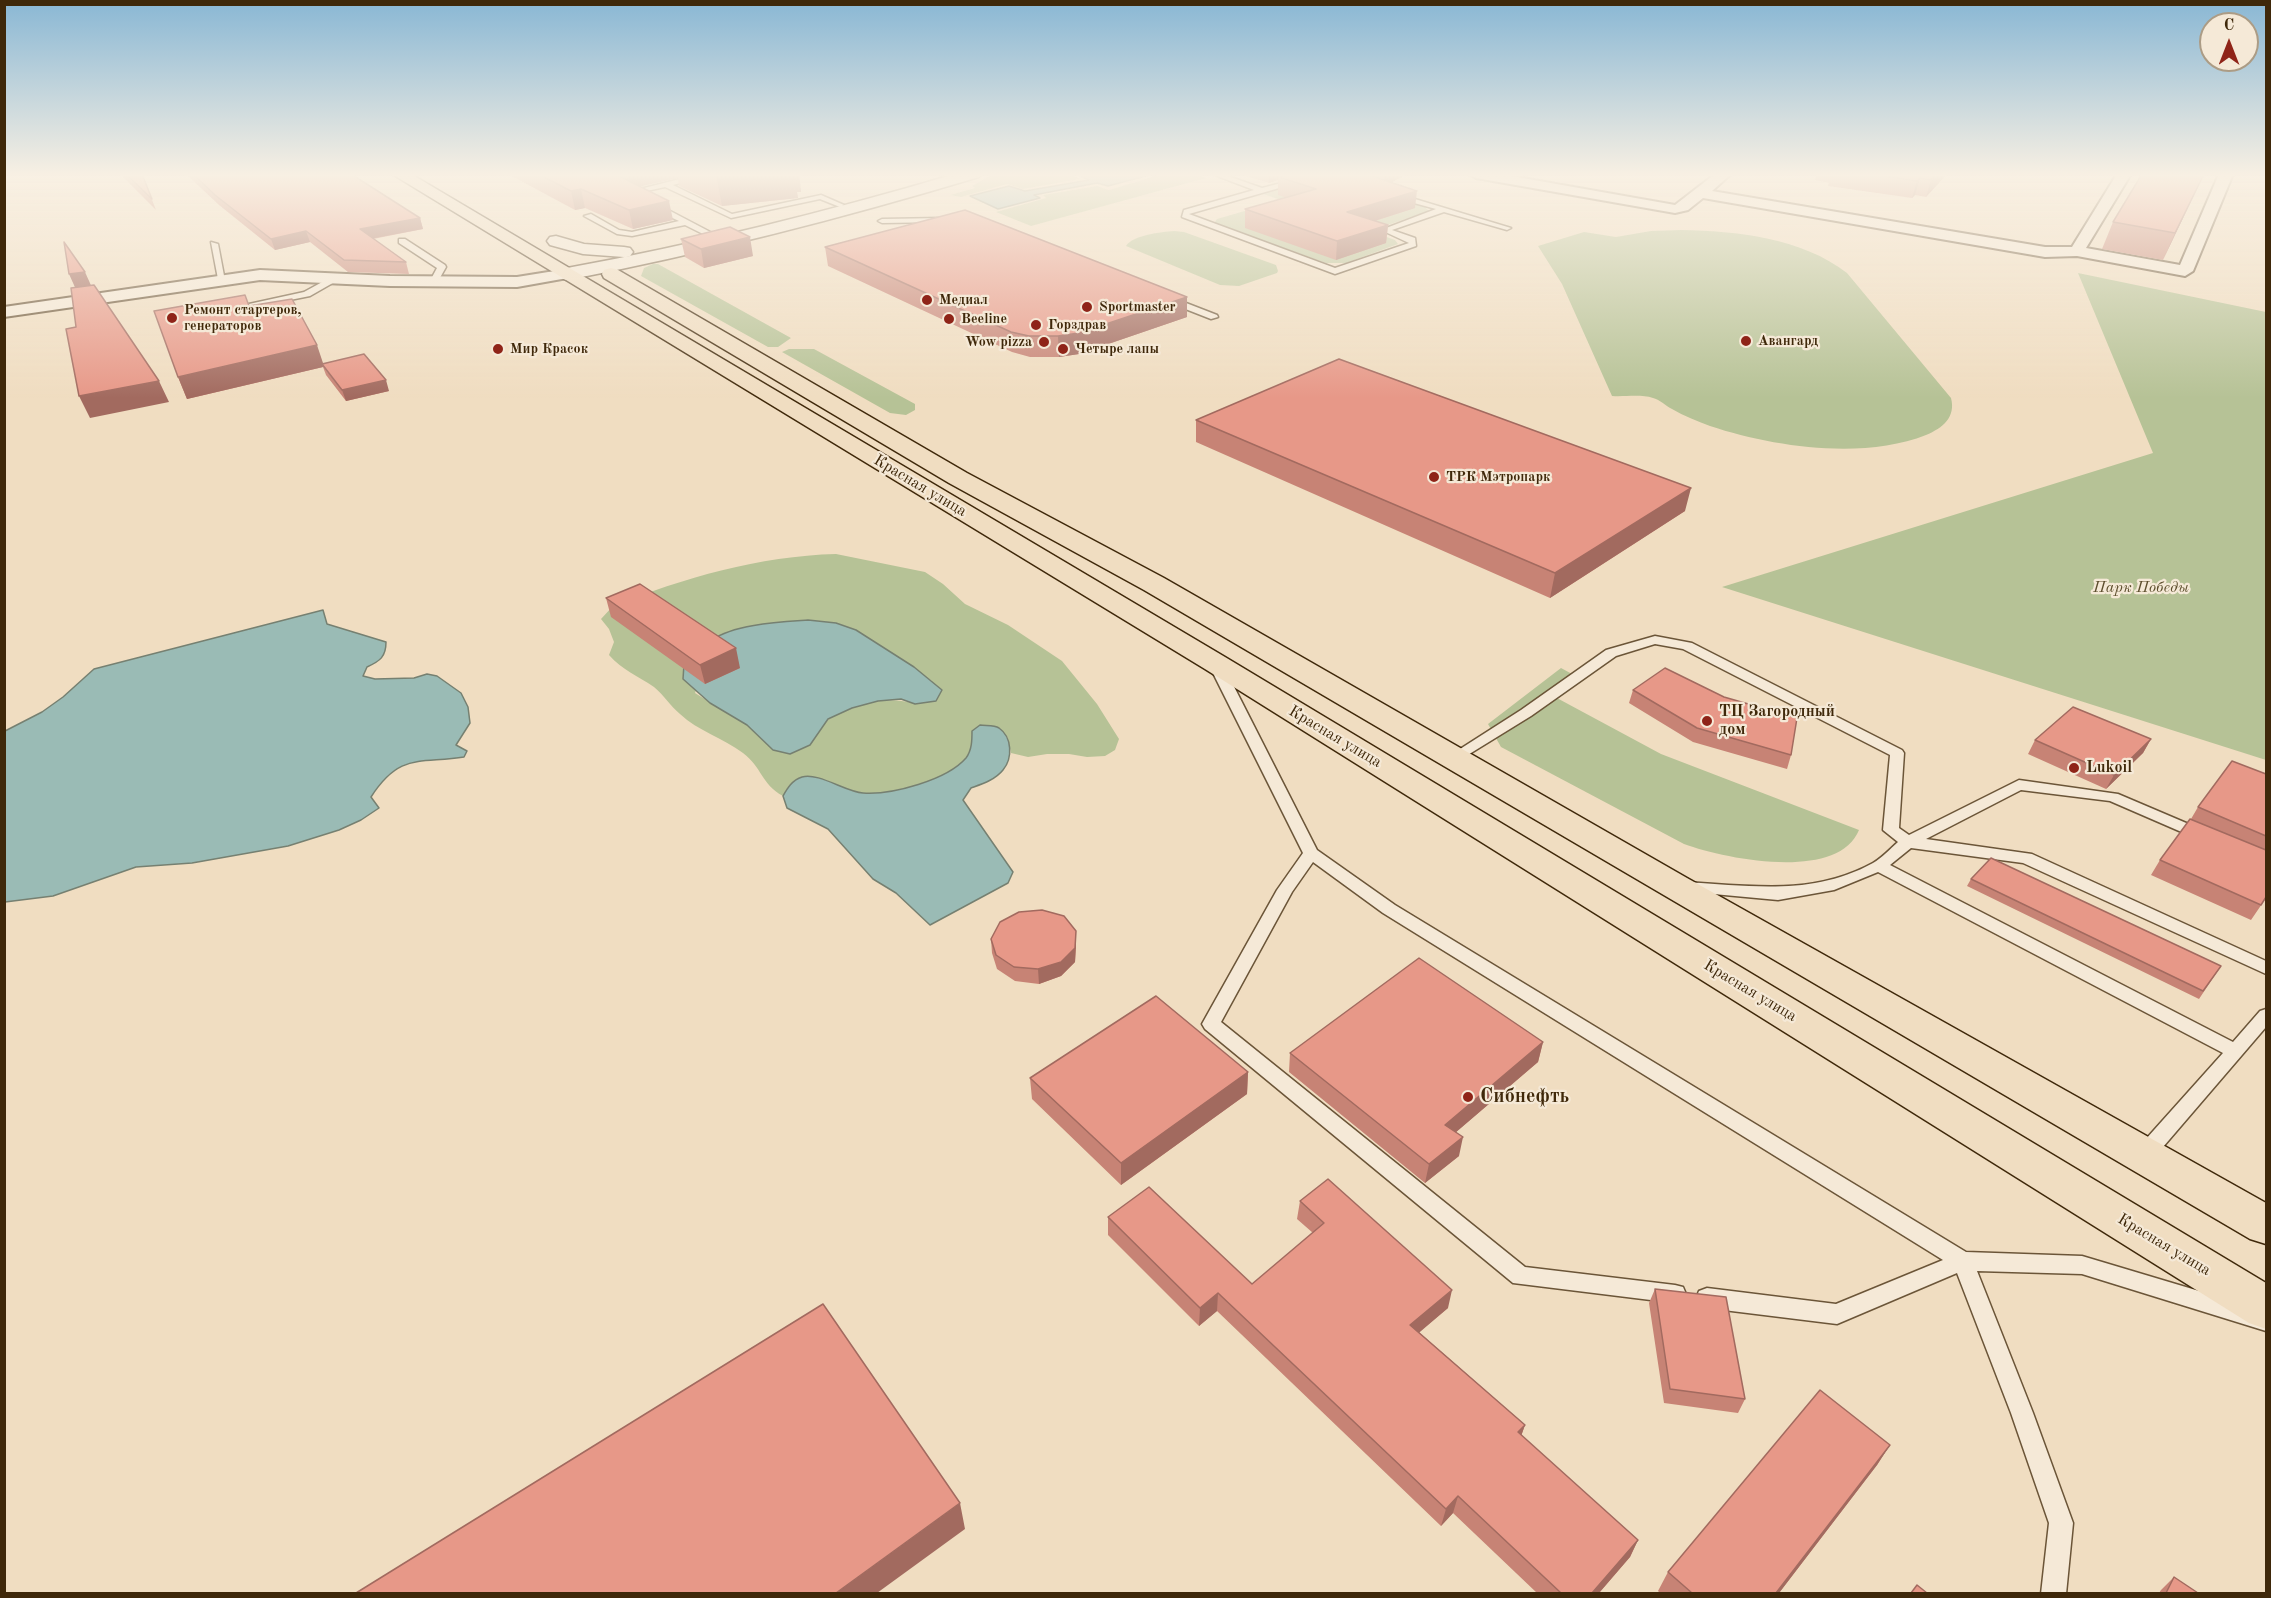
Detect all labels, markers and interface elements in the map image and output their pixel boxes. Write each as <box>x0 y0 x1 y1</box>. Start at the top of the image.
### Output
north arrow <box>2199 12 2259 72</box>
text: С <box>2224 18 2234 34</box>
place label: Медиал <box>939 292 988 308</box>
marker: Медиал <box>920 293 934 307</box>
place label: Sportmaster <box>1099 299 1176 315</box>
marker: Sportmaster <box>1080 300 1094 314</box>
place label: Ремонт стартеров, генераторов <box>184 302 302 334</box>
marker: Ремонт стартеров, генераторов <box>165 311 179 325</box>
place label: Beeline <box>961 311 1007 327</box>
marker: Beeline <box>942 312 956 326</box>
place label: Горздрав <box>1048 317 1106 333</box>
marker: Горздрав <box>1029 318 1043 332</box>
place label: Авангард <box>1758 333 1818 349</box>
place label: Wow pizza <box>965 334 1032 350</box>
marker: Авангард <box>1739 334 1753 348</box>
marker: Wow pizza <box>1037 335 1051 349</box>
place label: Мир Красок <box>510 341 588 357</box>
place label: Четыре лапы <box>1075 341 1159 357</box>
marker: Мир Красок <box>491 342 505 356</box>
marker: Четыре лапы <box>1056 342 1070 356</box>
street label: Красная улица <box>870 451 970 521</box>
place label: ТРК Мэтропарк <box>1446 469 1550 485</box>
marker: ТРК Мэтропарк <box>1427 470 1441 484</box>
park label: Парк Победы <box>2093 578 2189 598</box>
street label: Красная улица <box>1285 702 1385 772</box>
place label: ТЦ Загородный дом <box>1719 702 1835 740</box>
marker: ТЦ Загородный дом <box>1700 714 1714 728</box>
place label: Lukoil <box>2086 758 2132 778</box>
marker: Lukoil <box>2067 761 2081 775</box>
street label: Красная улица <box>1700 956 1800 1026</box>
place label: Сибнефть <box>1480 1085 1569 1109</box>
marker: Сибнефть <box>1461 1090 1475 1104</box>
street label: Красная улица <box>2114 1210 2214 1280</box>

